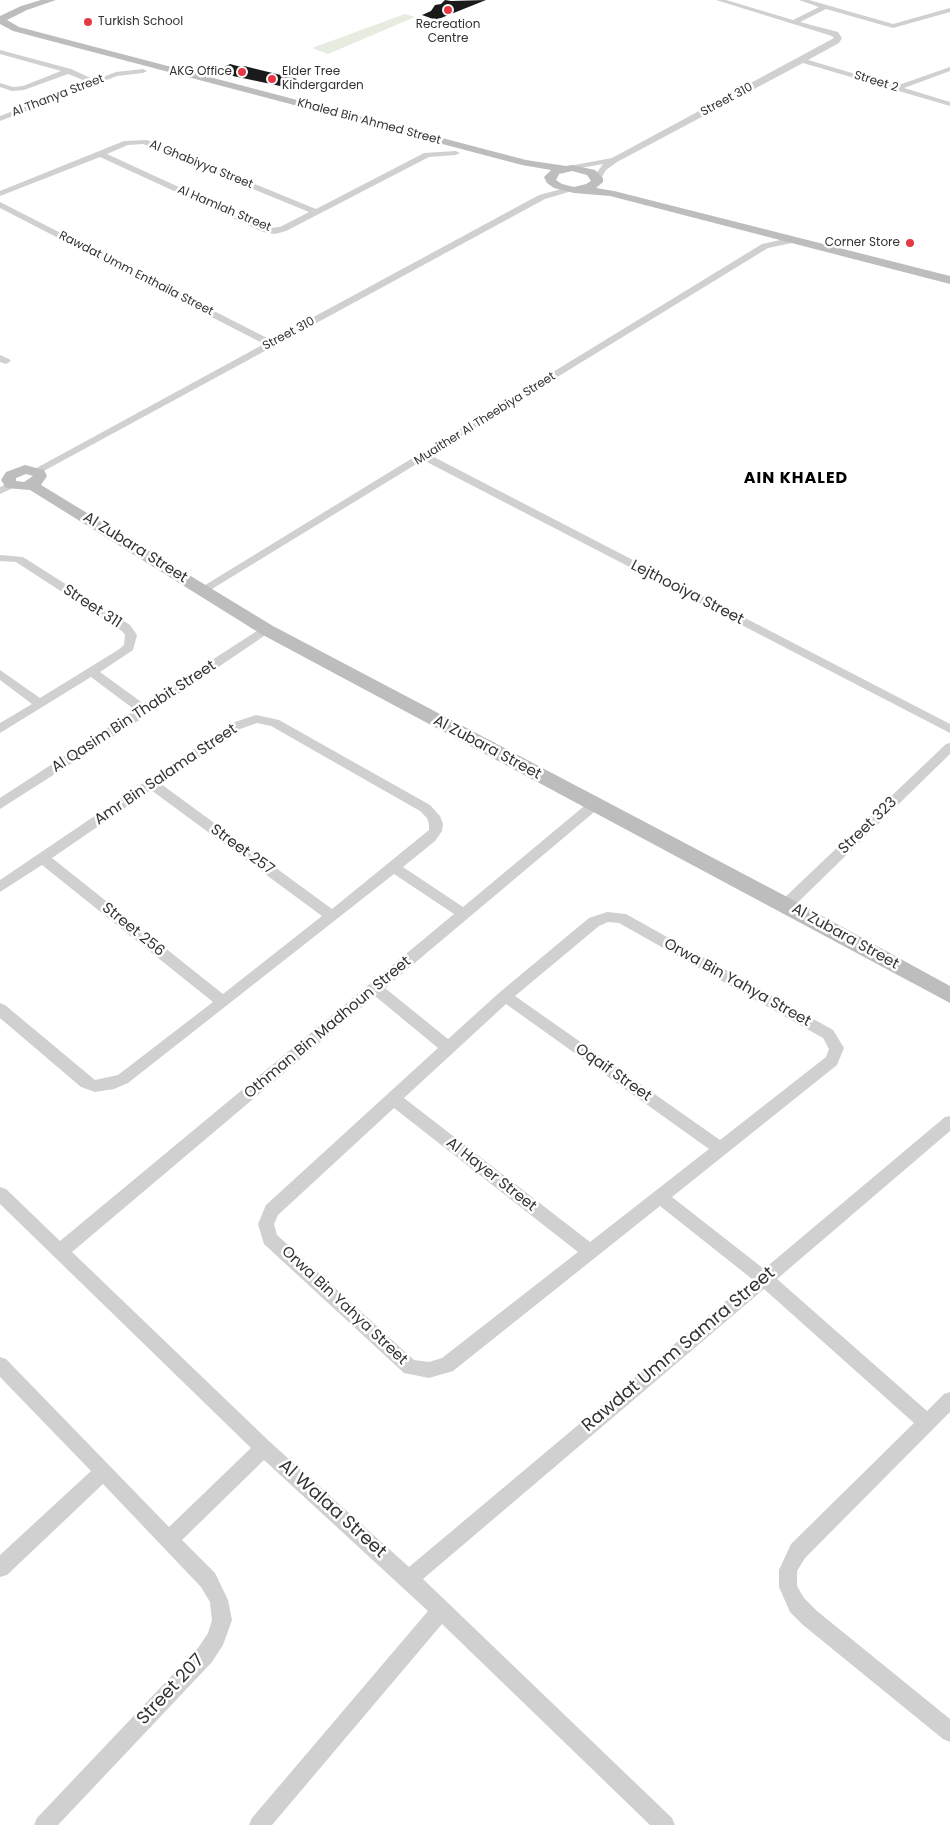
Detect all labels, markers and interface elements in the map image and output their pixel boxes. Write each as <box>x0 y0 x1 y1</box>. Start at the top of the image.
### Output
marker: Recreation Centre <box>442 4 454 16</box>
place label: Turkish School <box>98 15 183 29</box>
marker: Turkish School <box>82 16 94 28</box>
place label: Recreation Centre <box>416 18 480 46</box>
place label: AKG Office <box>169 65 232 79</box>
place label: Elder Tree Kindergarden <box>282 65 364 93</box>
marker: AKG Office <box>236 66 248 78</box>
street label: Street 2 <box>852 69 900 95</box>
street label: Al Thanya Street <box>10 72 106 120</box>
marker: Elder Tree Kindergarden <box>266 73 278 85</box>
street label: Street 310 <box>699 80 755 120</box>
street label: Khaled Bin Ahmed Street <box>296 96 442 148</box>
street label: Al Ghabiyya Street <box>147 138 255 192</box>
street label: Al Hamlah Street <box>175 183 273 235</box>
street label: Rawdat Umm Enthaila Street <box>56 229 216 319</box>
place label: Corner Store <box>825 236 900 250</box>
marker: Corner Store <box>904 237 916 249</box>
street label: Street 310 <box>261 314 317 354</box>
street label: Muaither Al Theebiya Street <box>412 369 558 469</box>
district label: AIN KHALED <box>743 469 849 489</box>
street label: Al Zubara Street <box>80 509 190 587</box>
street label: Lejthooiya Street <box>628 557 746 629</box>
street label: Street 311 <box>59 581 125 633</box>
street label: Al Qasim Bin Thabit Street <box>48 657 220 777</box>
street label: Al Zubara Street <box>430 712 544 784</box>
street label: Amr Bin Salama Street <box>91 721 241 829</box>
street label: Street 323 <box>835 794 901 858</box>
street label: Street 257 <box>207 821 277 879</box>
street label: Street 256 <box>98 899 168 961</box>
street label: Al Zubara Street <box>788 900 902 974</box>
street label: Orwa Bin Yahya Street <box>660 935 814 1031</box>
street label: Othman Bin Madhoun Street <box>241 953 415 1103</box>
street label: Oqaif Street <box>572 1040 654 1106</box>
street label: Al Hayer Street <box>442 1134 540 1216</box>
street label: Orwa Bin Yahya Street <box>277 1243 411 1369</box>
street label: Rawdat Umm Samra Street <box>578 1263 780 1437</box>
street label: Al Walaa Street <box>274 1455 390 1563</box>
street label: Street 207 <box>133 1650 209 1730</box>

